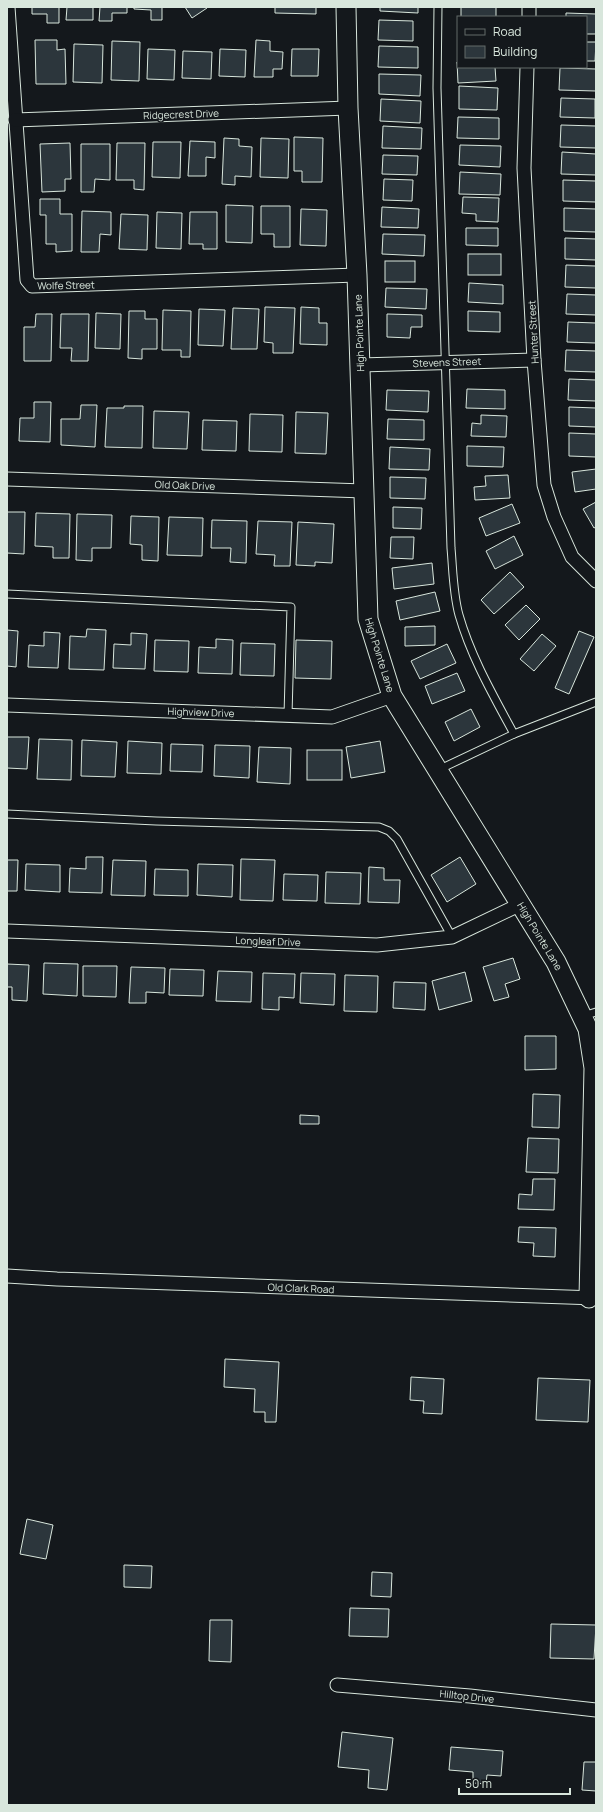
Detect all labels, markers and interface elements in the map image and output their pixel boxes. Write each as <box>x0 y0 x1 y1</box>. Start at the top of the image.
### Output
legend <box>457 16 587 68</box>
text: Road <box>493 23 521 40</box>
text: Building <box>493 43 537 60</box>
street label: Ridgecrest Drive <box>143 106 219 122</box>
street label: Wolfe Street <box>37 277 95 293</box>
street label: High Pointe Lane <box>351 294 367 372</box>
street label: Hunter Street <box>524 300 542 364</box>
street label: Stevens Street <box>412 354 482 370</box>
street label: Old Oak Drive <box>154 477 216 493</box>
street label: High Pointe Lane <box>362 616 398 694</box>
street label: Highview Drive <box>167 704 235 720</box>
street label: High Pointe Lane <box>514 899 566 973</box>
street label: Longleaf Drive <box>235 933 301 949</box>
street label: Old Clark Road <box>267 1280 335 1296</box>
street label: Hilltop Drive <box>439 1686 495 1706</box>
scale bar <box>459 1770 570 1796</box>
text: 50 m <box>465 1775 492 1792</box>

